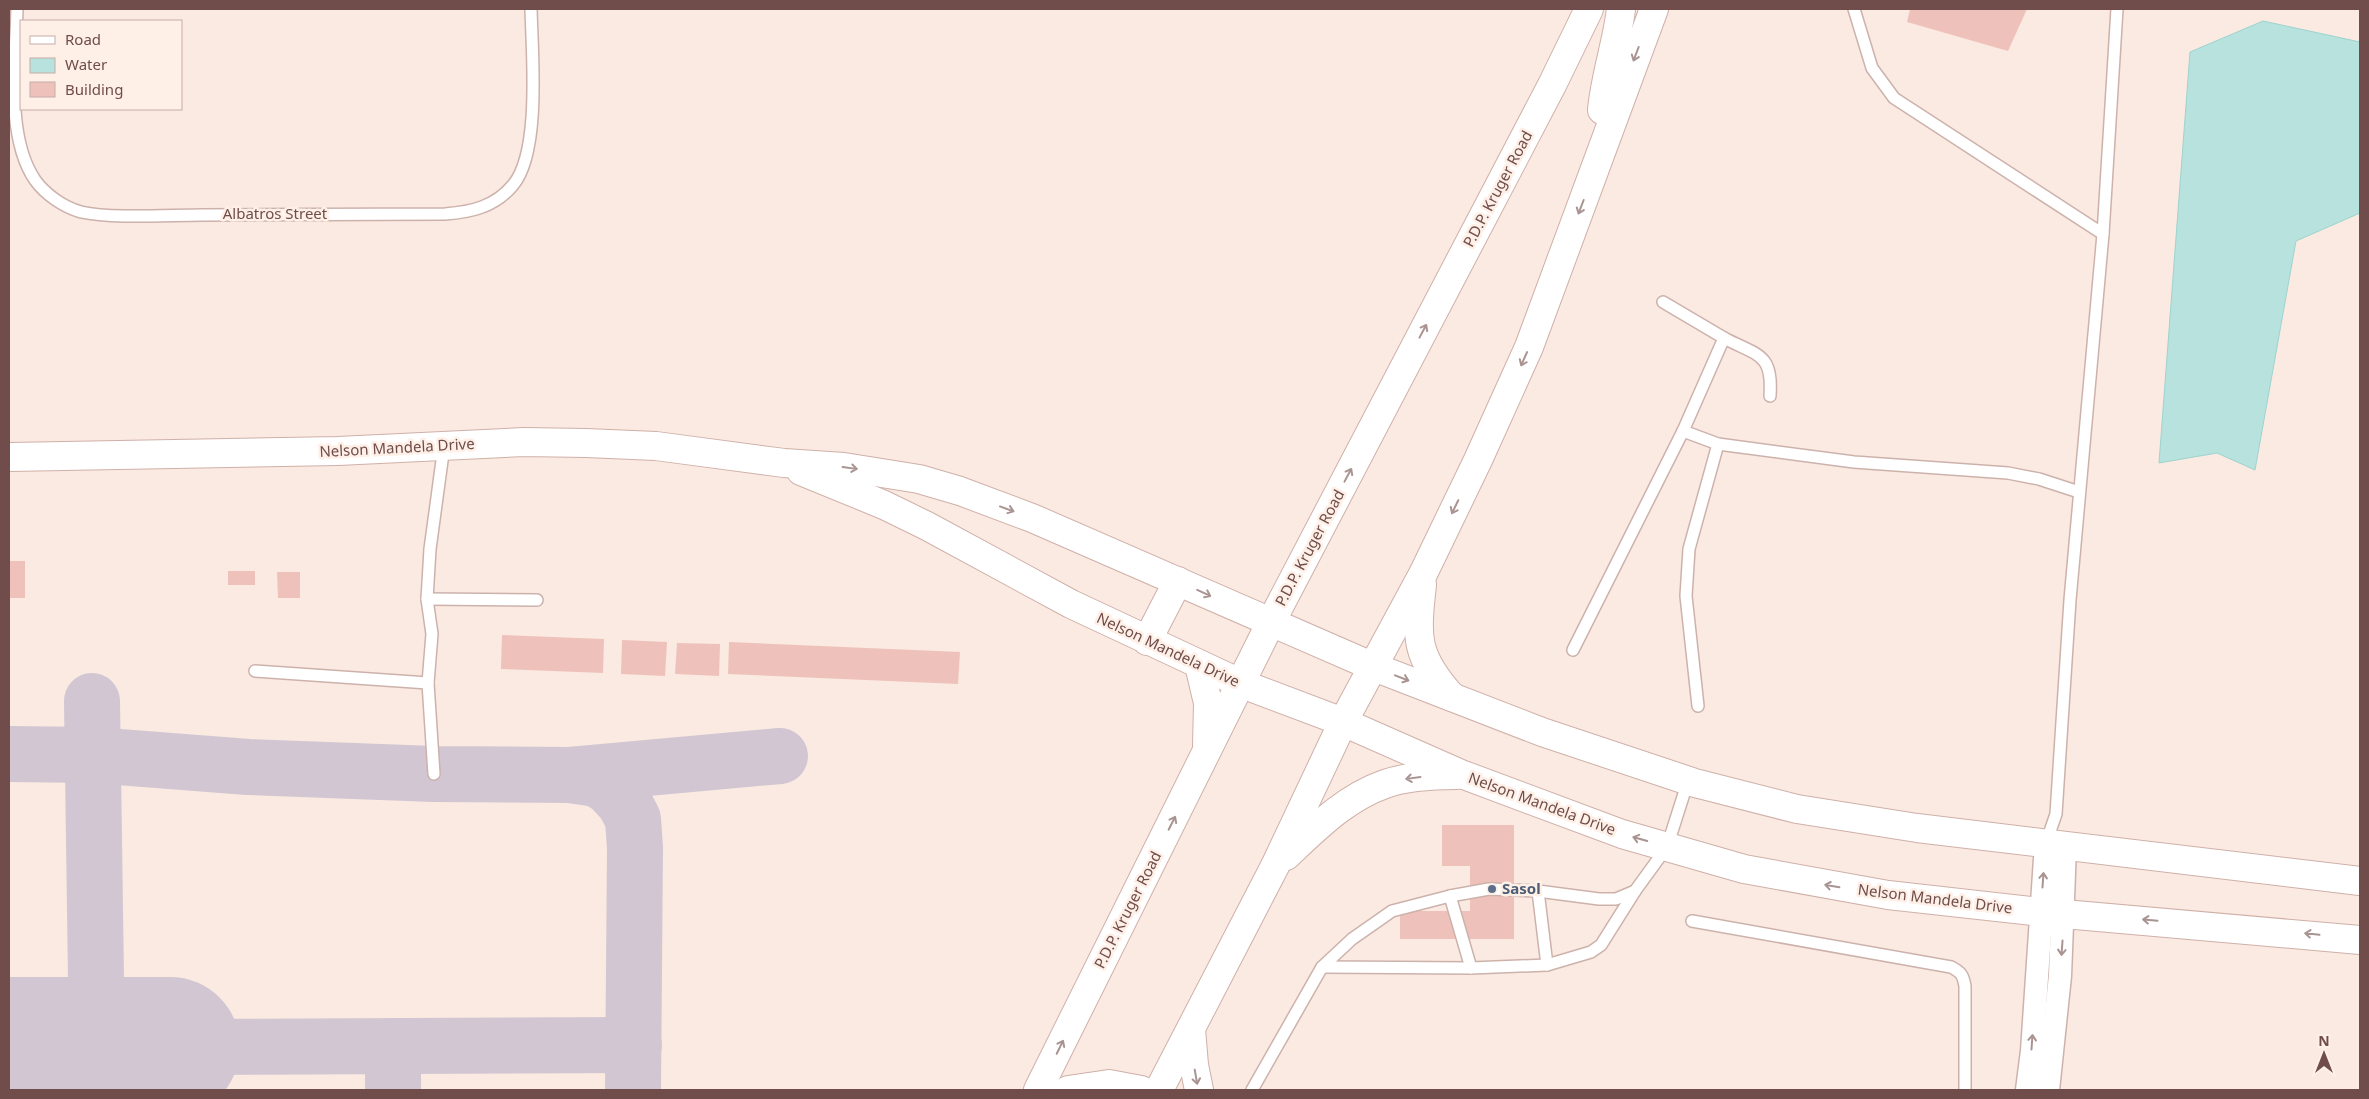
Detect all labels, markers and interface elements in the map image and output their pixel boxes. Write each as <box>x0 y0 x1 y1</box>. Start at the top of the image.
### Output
legend <box>20 20 182 110</box>
text: Road <box>65 29 101 49</box>
one-way arrow <box>1631 46 1640 61</box>
text: Water <box>65 54 107 74</box>
text: Building <box>65 79 123 99</box>
street label: P.D.P. Kruger Road <box>1458 127 1536 250</box>
one-way arrow <box>1576 199 1585 214</box>
street label: Albatros Street <box>223 203 328 223</box>
one-way arrow <box>1419 324 1428 339</box>
one-way arrow <box>1518 351 1528 366</box>
street label: Nelson Mandela Drive <box>319 433 475 461</box>
one-way arrow <box>842 463 858 473</box>
one-way arrow <box>1344 468 1353 483</box>
street label: P.D.P. Kruger Road <box>1270 486 1348 609</box>
one-way arrow <box>1450 499 1460 514</box>
one-way arrow <box>999 505 1014 514</box>
one-way arrow <box>1196 589 1211 599</box>
street label: Nelson Mandela Drive <box>1094 607 1243 691</box>
one-way arrow <box>1394 674 1409 683</box>
street label: Nelson Mandela Drive <box>1466 767 1619 839</box>
one-way arrow <box>1405 773 1421 783</box>
one-way arrow <box>1168 816 1177 831</box>
one-way arrow <box>1633 834 1649 844</box>
street label: P.D.P. Kruger Road <box>1089 847 1165 972</box>
one-way arrow <box>2039 872 2048 888</box>
place label: Sasol <box>1502 878 1541 898</box>
street label: Nelson Mandela Drive <box>1857 879 2013 917</box>
one-way arrow <box>1824 880 1840 890</box>
marker: Sasol <box>1486 883 1498 895</box>
one-way arrow <box>2142 916 2158 925</box>
one-way arrow <box>2304 930 2320 939</box>
one-way arrow <box>2057 940 2066 956</box>
north arrow <box>2299 1029 2349 1079</box>
text: N <box>2318 1031 2330 1050</box>
one-way arrow <box>2028 1034 2037 1050</box>
one-way arrow <box>1055 1039 1065 1054</box>
one-way arrow <box>1191 1069 1201 1085</box>

